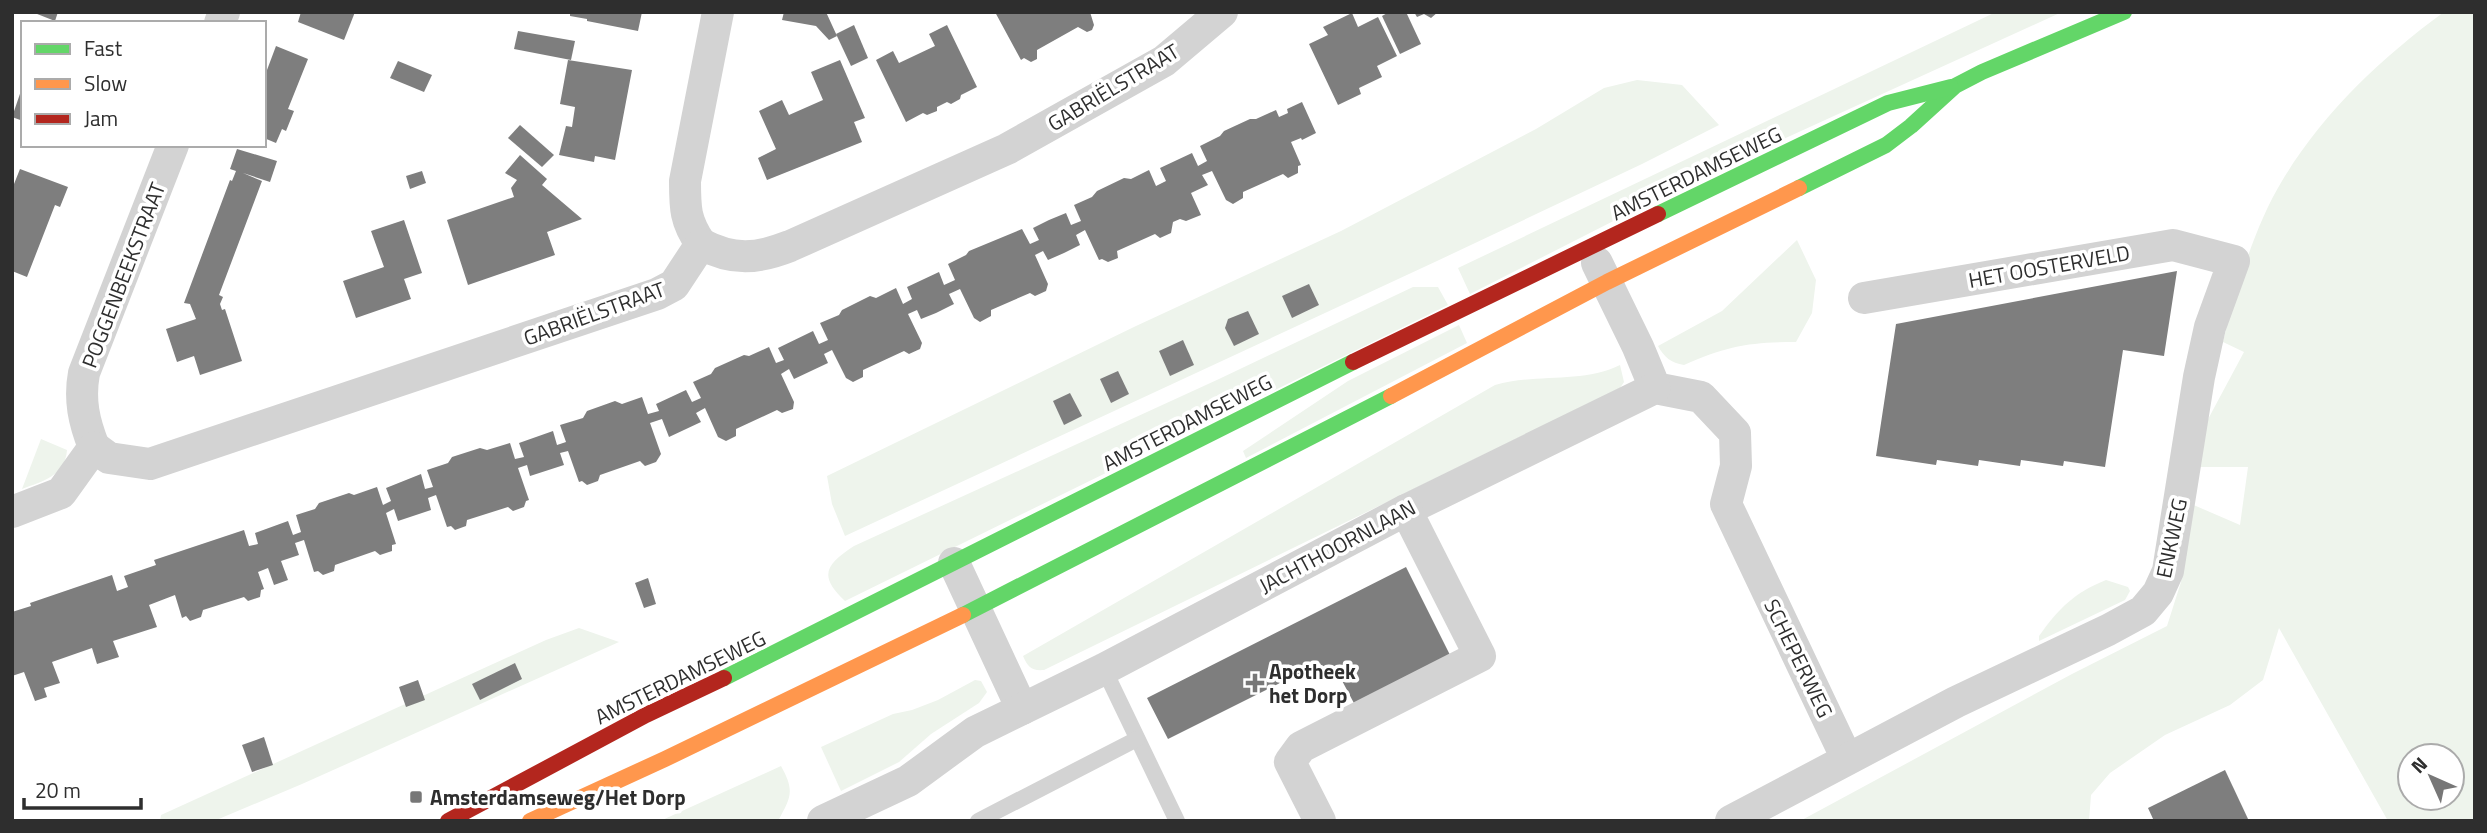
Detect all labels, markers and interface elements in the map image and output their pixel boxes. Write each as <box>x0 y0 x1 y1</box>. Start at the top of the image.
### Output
legend <box>21 21 266 147</box>
text: Fast <box>84 32 123 64</box>
street label: GABRIËLSTRAAT <box>1041 35 1185 139</box>
text: Slow <box>84 67 127 99</box>
text: Jam <box>84 102 118 134</box>
street label: AMSTERDAMSEWEG <box>1605 118 1787 228</box>
street label: POGGENBEEKSTRAAT <box>73 178 173 372</box>
street label: HET OOSTERVELD <box>1966 236 2132 296</box>
street label: GABRIËLSTRAAT <box>519 273 669 353</box>
street label: AMSTERDAMSEWEG <box>1097 365 1277 479</box>
street label: JACHTHOORNLAAN <box>1253 491 1421 601</box>
street label: ENKWEG <box>2147 495 2195 581</box>
street label: SCHEPERWEG <box>1756 593 1842 723</box>
street label: AMSTERDAMSEWEG <box>589 622 771 732</box>
place label: Apotheek het Dorp <box>1269 655 1356 711</box>
marker: Apotheek het Dorp <box>1247 675 1263 691</box>
north arrow <box>2396 742 2466 812</box>
text: N <box>2404 750 2434 780</box>
scale bar <box>24 766 142 810</box>
text: 20 m <box>35 774 81 806</box>
place label: Amsterdamseweg/Het Dorp <box>430 781 686 813</box>
marker: Amsterdamseweg/Het Dorp <box>408 789 424 805</box>

